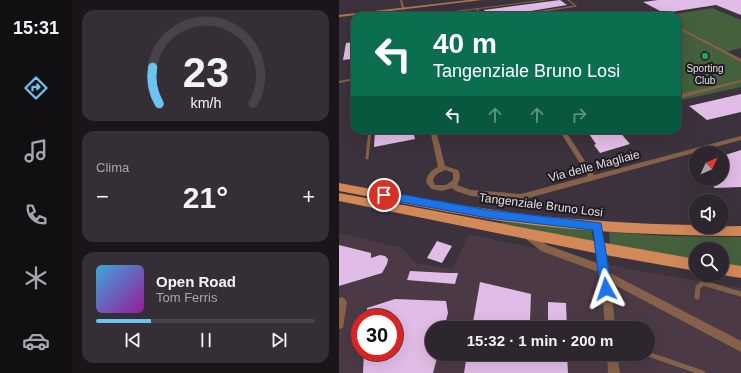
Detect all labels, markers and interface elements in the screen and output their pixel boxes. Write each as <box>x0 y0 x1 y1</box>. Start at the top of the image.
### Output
text: 15:31 <box>13 18 59 38</box>
icon: left <box>367 28 419 80</box>
text: 40 m <box>433 28 497 59</box>
text: 23 <box>182 48 229 95</box>
marker: Sporting Club <box>700 51 710 61</box>
text: Tangenziale Bruno Losi <box>433 61 620 81</box>
place label: Sporting Club <box>686 63 724 86</box>
icon: directions <box>22 74 50 102</box>
text: km/h <box>190 94 221 110</box>
icon: left <box>442 104 464 126</box>
icon: ahead <box>484 104 506 126</box>
icon: ahead <box>526 104 548 126</box>
icon: right <box>568 104 590 126</box>
icon: music <box>22 137 50 165</box>
north arrow <box>689 146 729 186</box>
map controls <box>689 146 729 282</box>
street label: Via delle Magliaie <box>547 147 641 185</box>
text: Clima <box>96 160 129 175</box>
pin <box>367 178 401 212</box>
text: 21° <box>183 181 228 214</box>
text: − <box>96 184 109 209</box>
text: + <box>302 184 315 209</box>
icon: arrive <box>373 184 395 206</box>
street label: Tangenziale Bruno Losi <box>478 190 604 220</box>
button: sound <box>689 194 729 234</box>
icon: phone <box>22 201 50 229</box>
button: search <box>689 242 729 282</box>
icon: climate <box>22 264 50 292</box>
position arrow <box>585 268 627 310</box>
text: Open Road <box>156 273 236 290</box>
text: Tom Ferris <box>156 290 217 305</box>
speed limit sign: 30 <box>351 309 403 361</box>
icon: car <box>22 327 50 355</box>
icon: previous <box>122 329 144 351</box>
icon: pause <box>195 329 217 351</box>
icon: next <box>268 329 290 351</box>
text: 15:32 · 1 min · 200 m <box>467 332 613 349</box>

